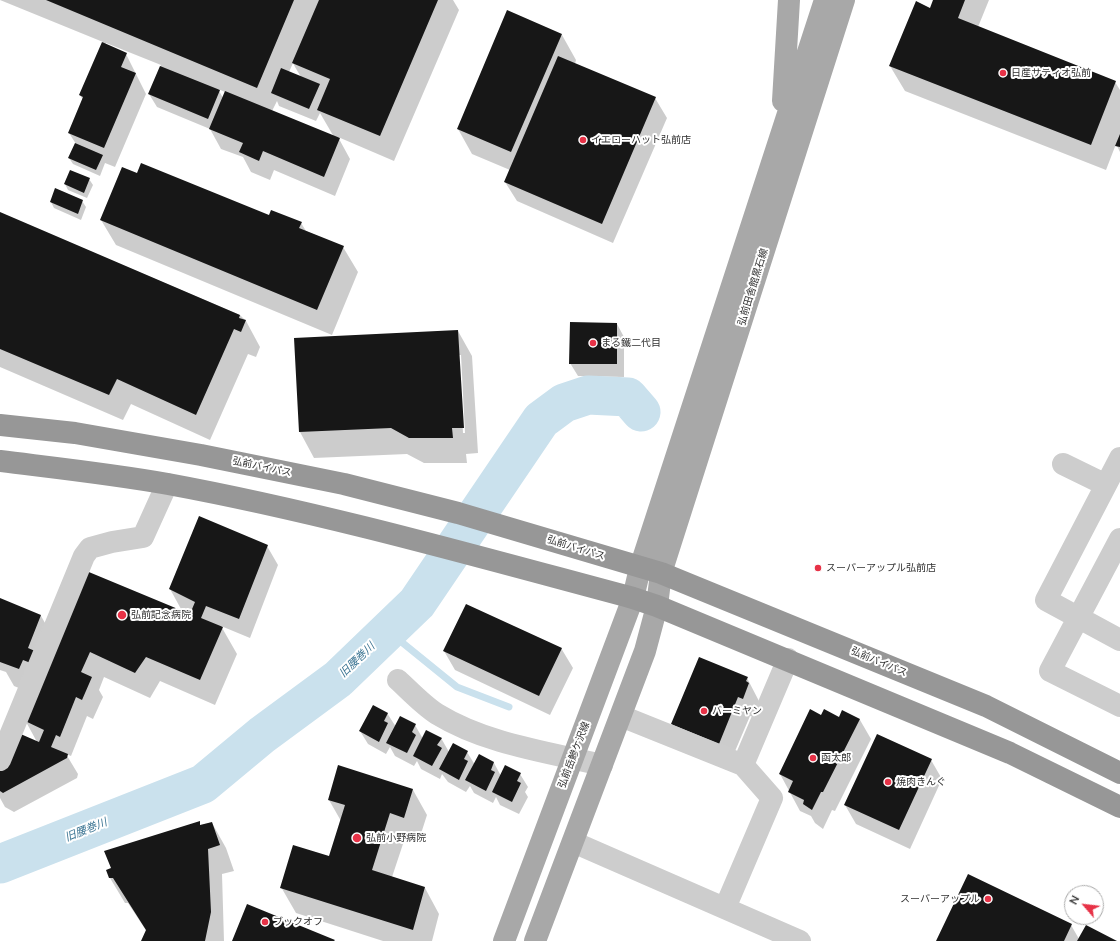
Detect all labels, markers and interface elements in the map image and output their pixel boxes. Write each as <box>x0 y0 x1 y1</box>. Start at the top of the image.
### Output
place label: 日産サティオ弘前 <box>1011 67 1091 79</box>
marker: 日産サティオ弘前 <box>998 68 1008 78</box>
place label: イエローハット弘前店 <box>591 134 691 146</box>
marker: イエローハット弘前店 <box>578 135 588 145</box>
street label: 弘前田舎館黒石線 <box>736 247 770 327</box>
place label: まる鐵二代目 <box>601 337 661 349</box>
marker: まる鐵二代目 <box>588 338 598 348</box>
street label: 弘前バイパス <box>231 455 293 479</box>
street label: 弘前バイパス <box>546 533 606 563</box>
place label: スーパーアップル弘前店 <box>826 562 936 574</box>
marker: スーパーアップル弘前店 <box>813 563 823 573</box>
marker: 弘前記念病院 <box>116 609 128 621</box>
place label: 弘前記念病院 <box>131 609 191 621</box>
water label: 旧腰巻川 <box>337 640 377 680</box>
street label: 弘前バイパス <box>849 645 909 679</box>
place label: バーミヤン <box>712 705 762 717</box>
marker: バーミヤン <box>699 706 709 716</box>
street label: 弘前岳鰺ケ沢線 <box>556 720 592 790</box>
place label: 函太郎 <box>821 752 851 764</box>
marker: 函太郎 <box>808 753 818 763</box>
place label: 焼肉きんぐ <box>896 776 946 788</box>
marker: 焼肉きんぐ <box>883 777 893 787</box>
water label: 旧腰巻川 <box>63 816 109 844</box>
marker: 弘前小野病院 <box>351 832 363 844</box>
place label: 弘前小野病院 <box>366 832 426 844</box>
north arrow <box>1064 885 1104 925</box>
place label: スーパーアップル <box>900 893 980 905</box>
text: N <box>1066 893 1082 907</box>
marker: スーパーアップル <box>983 894 993 904</box>
place label: ブックオフ <box>273 916 323 928</box>
marker: ブックオフ <box>260 917 270 927</box>

